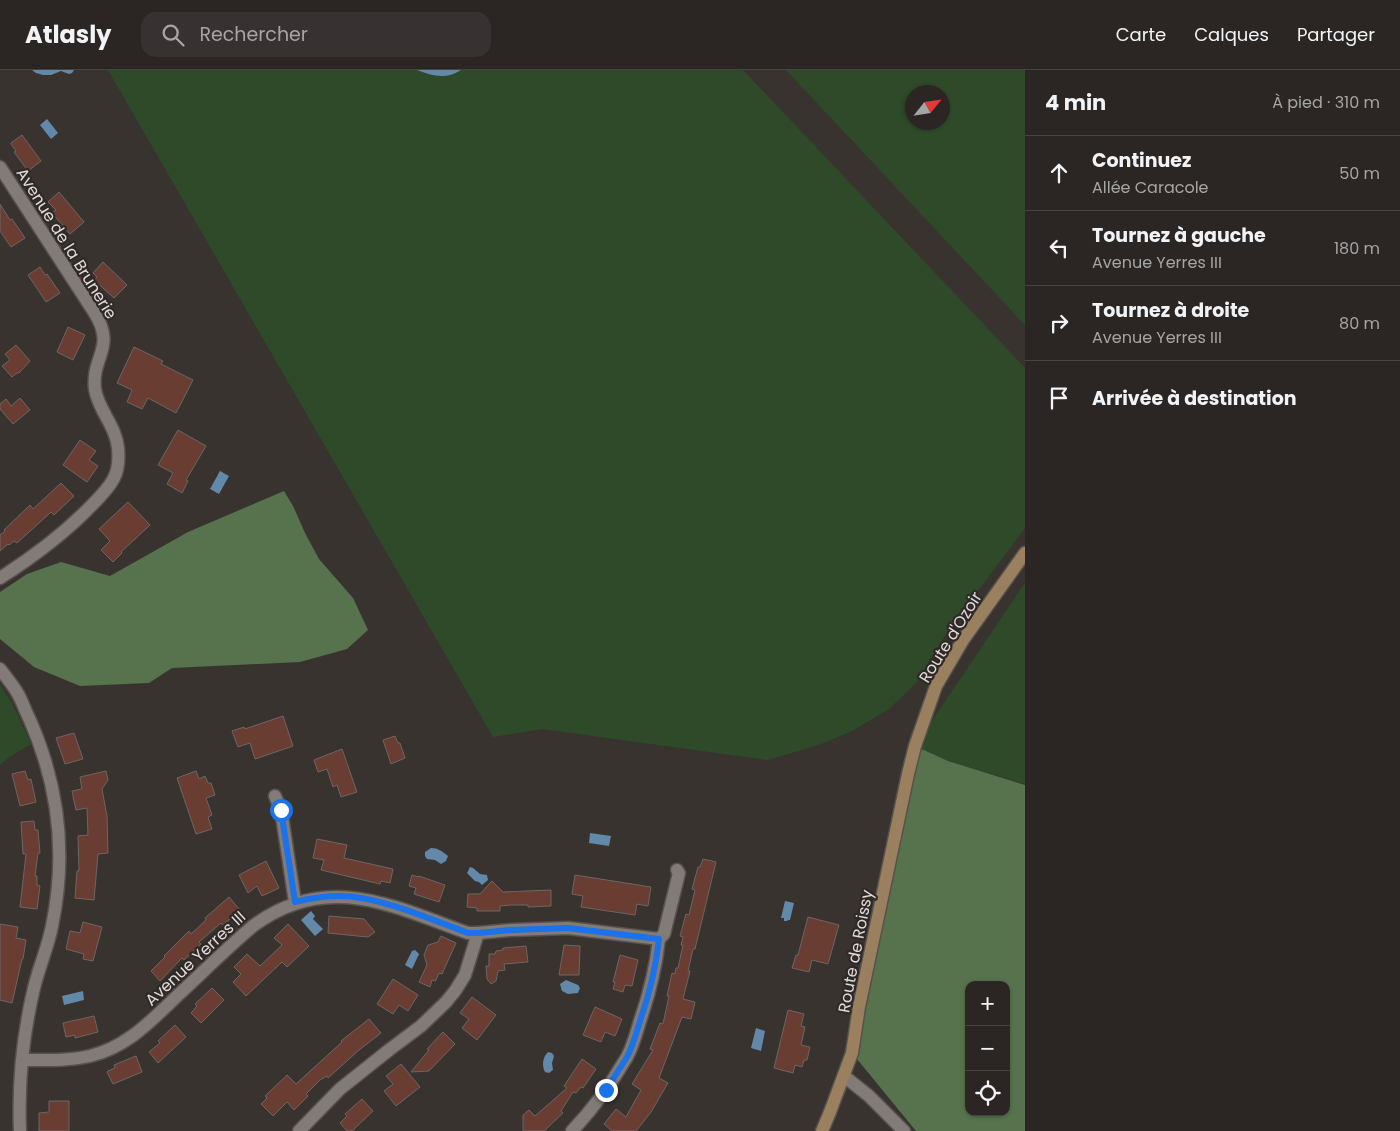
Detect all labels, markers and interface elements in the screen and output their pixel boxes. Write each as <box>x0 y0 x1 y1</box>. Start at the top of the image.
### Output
search box <box>141 12 491 57</box>
text: Atlasly <box>25 18 111 51</box>
icon: search <box>159 21 187 49</box>
text: Rechercher <box>199 21 308 48</box>
text: Carte <box>1116 22 1166 47</box>
text: Calques <box>1194 22 1269 47</box>
text: Partager <box>1297 22 1375 47</box>
north arrow <box>905 85 950 130</box>
text: 4 min <box>1045 88 1106 117</box>
text: À pied · 310 m <box>1272 91 1380 114</box>
text: Continuez <box>1092 147 1191 174</box>
icon: ahead <box>1045 159 1073 187</box>
text: 50 m <box>1339 162 1380 185</box>
street label: Avenue de la Brunerie <box>11 163 123 323</box>
text: Allée Caracole <box>1092 176 1209 199</box>
text: Tournez à gauche <box>1092 222 1266 249</box>
icon: left <box>1045 234 1073 262</box>
text: 180 m <box>1334 237 1380 260</box>
text: Avenue Yerres III <box>1092 251 1222 274</box>
text: Tournez à droite <box>1092 297 1249 324</box>
icon: right <box>1045 309 1073 337</box>
text: 80 m <box>1339 312 1380 335</box>
text: Avenue Yerres III <box>1092 326 1222 349</box>
icon: arrive <box>1045 384 1073 412</box>
text: Arrivée à destination <box>1092 385 1297 412</box>
street label: Route d'Ozoir <box>913 587 988 687</box>
route start <box>270 799 293 822</box>
street label: Route de Roissy <box>832 888 879 1015</box>
street label: Avenue Yerres III <box>140 906 251 1011</box>
map controls <box>965 981 1010 1116</box>
button: + <box>965 981 1010 1026</box>
button: − <box>965 1026 1010 1071</box>
button: locate <box>965 1071 1010 1116</box>
route end <box>595 1079 618 1102</box>

